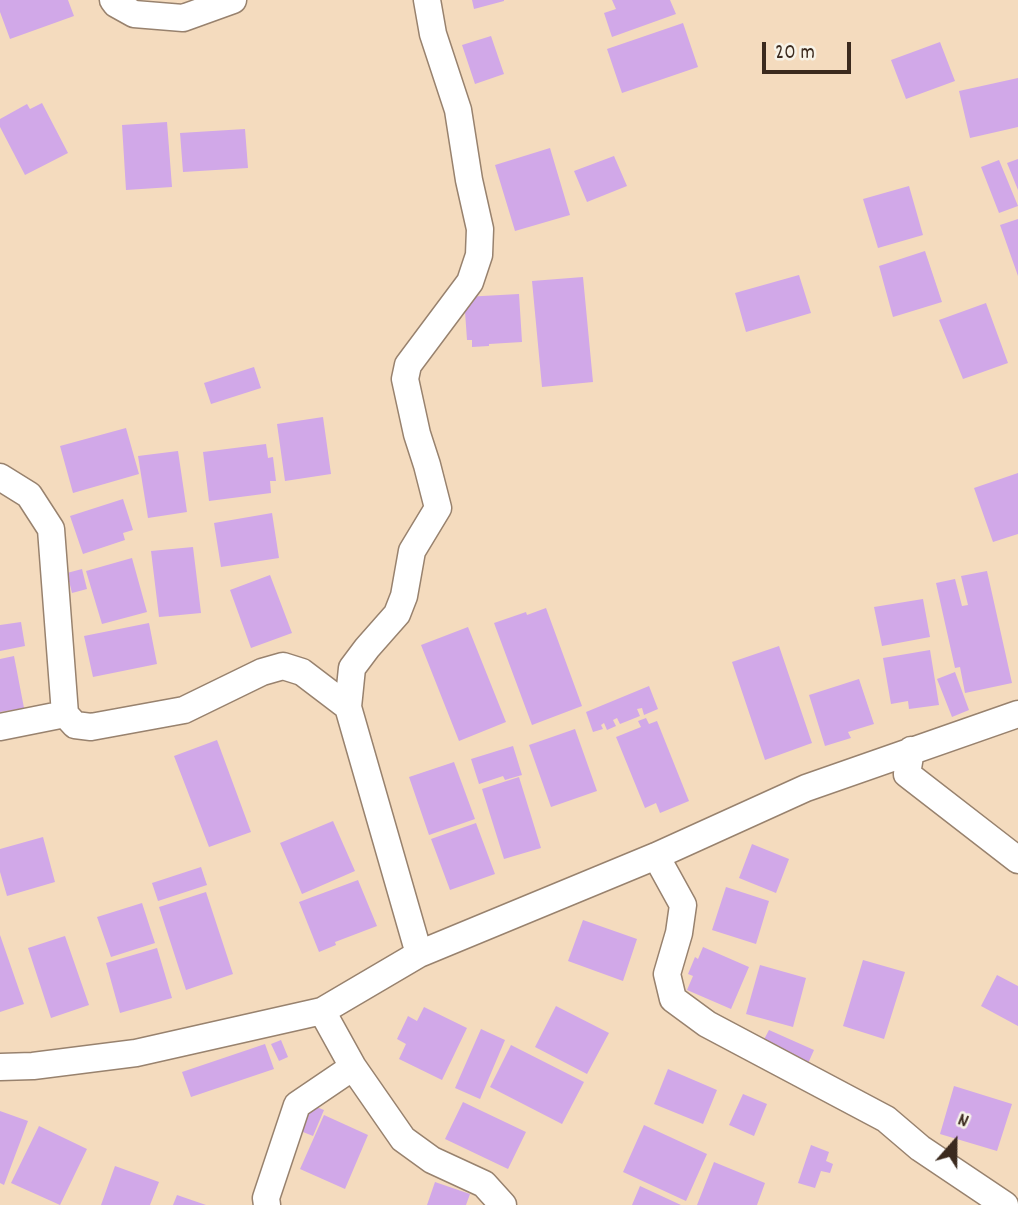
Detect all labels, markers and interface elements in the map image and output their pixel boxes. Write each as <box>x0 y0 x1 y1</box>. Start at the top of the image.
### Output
scale bar <box>766 28 855 72</box>
text: 20 m <box>775 39 815 69</box>
north arrow <box>920 1107 990 1177</box>
text: N <box>953 1108 972 1136</box>

